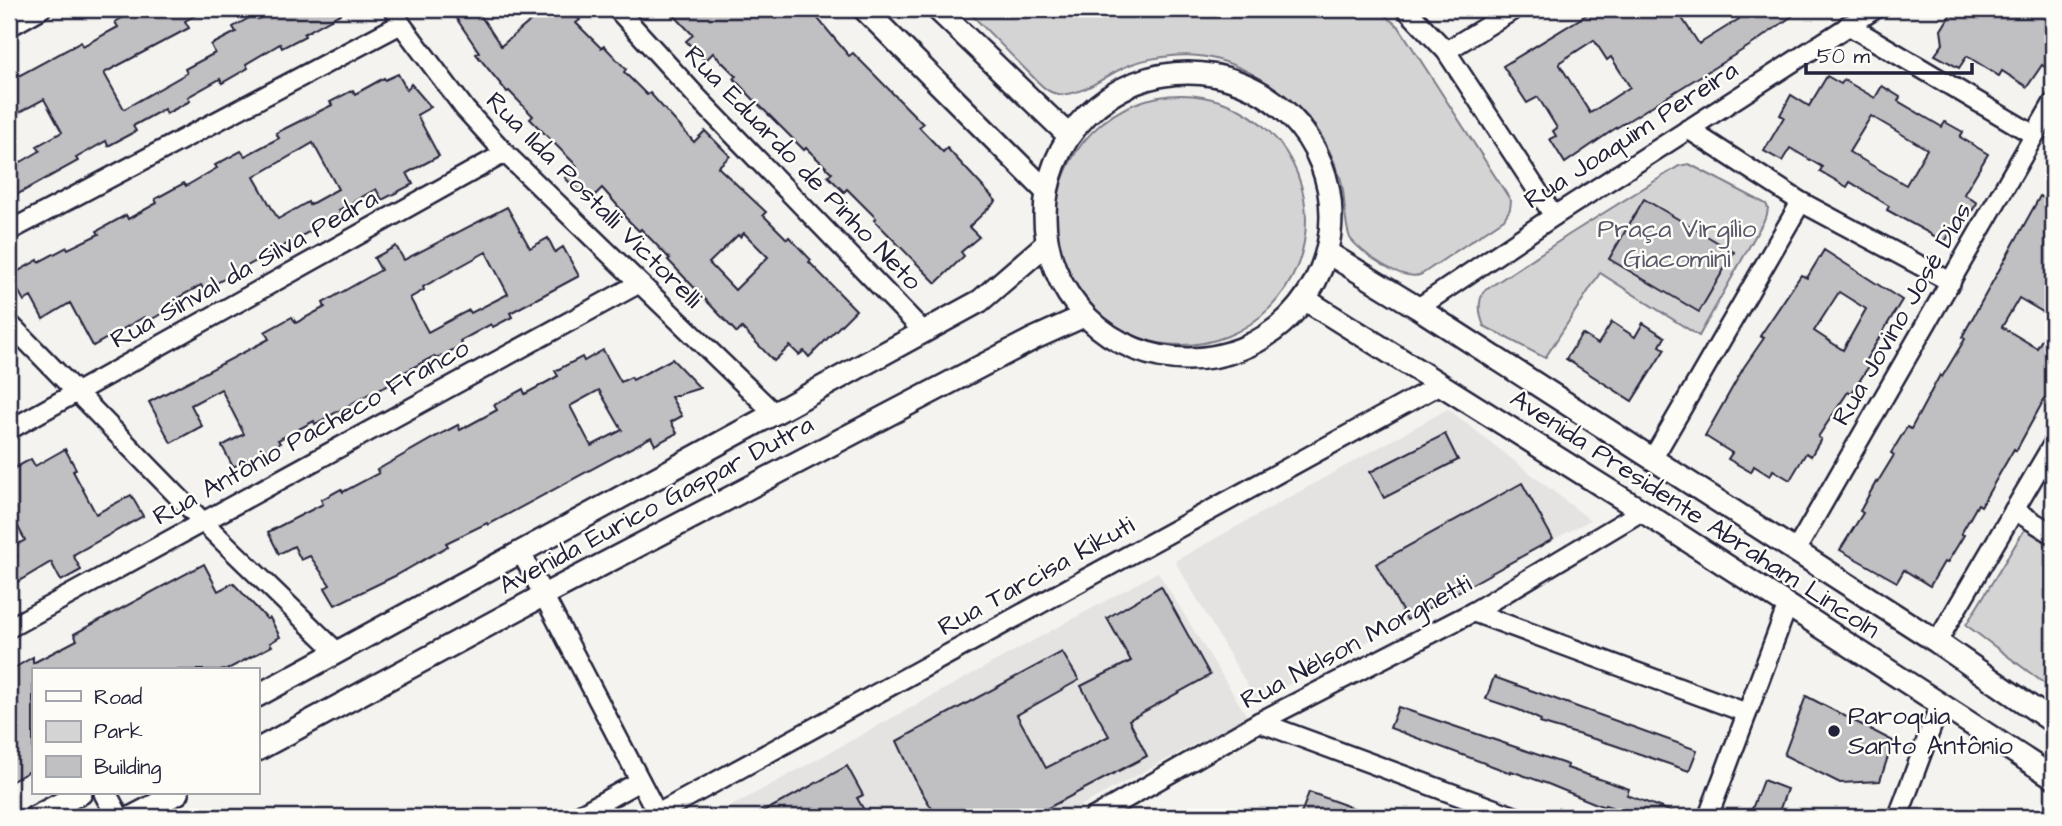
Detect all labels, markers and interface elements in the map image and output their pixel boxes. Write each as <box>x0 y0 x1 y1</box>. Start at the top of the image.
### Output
scale bar <box>1806 32 1973 76</box>
street label: Rua Eduardo de Pinho Neto <box>676 38 930 299</box>
text: 50 m <box>1817 42 1871 71</box>
street label: Rua Joaquim Pereira <box>1517 52 1745 218</box>
street label: Rua Ilda Postalli Victorelli <box>478 84 710 316</box>
street label: Rua Sinval da Silva Pedra <box>104 180 384 358</box>
street label: Rua Jovino José Dias <box>1823 196 1981 432</box>
park label: Praça Virgílio Giacomini <box>1598 211 1757 277</box>
street label: Rua Antônio Pacheco Franco <box>146 330 476 534</box>
street label: Avenida Presidente Abraham Lincoln <box>1503 381 1887 647</box>
street label: Avenida Eurico Gaspar Dutra <box>492 407 820 603</box>
street label: Rua Tarcisa Kikuti <box>931 507 1141 645</box>
street label: Rua Nélson Morgnetti <box>1234 566 1479 720</box>
legend <box>32 668 259 794</box>
text: Road <box>94 683 142 712</box>
place label: Paroquia Santo Antônio <box>1848 698 2013 764</box>
text: Park <box>94 717 143 746</box>
marker: Paroquia Santo Antônio <box>1826 723 1842 739</box>
text: Building <box>94 753 162 784</box>

